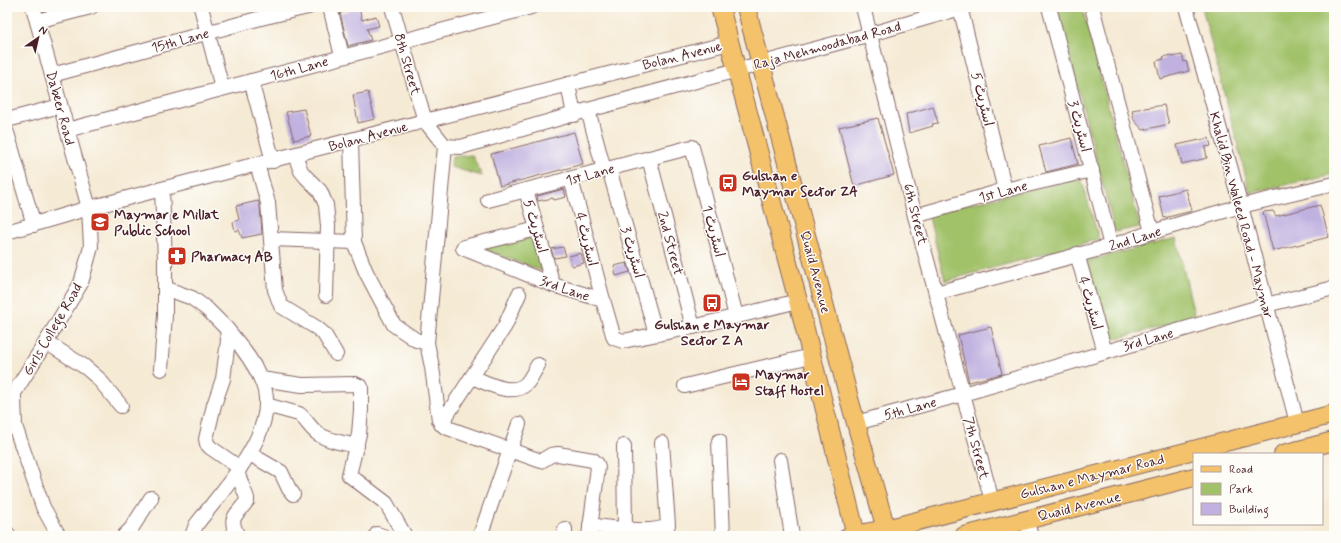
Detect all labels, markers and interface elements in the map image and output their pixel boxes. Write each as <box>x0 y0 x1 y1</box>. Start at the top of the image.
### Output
north arrow <box>18 18 58 58</box>
street label: Raja Mehmoodabad Road <box>752 18 903 74</box>
text: N <box>36 23 50 38</box>
street label: 15th Lane <box>149 25 211 57</box>
street label: 8th Street <box>390 31 425 98</box>
street label: Bolan Avenue <box>641 37 724 75</box>
street label: 16th Lane <box>268 53 330 85</box>
street label: Dabeer Road <box>41 69 79 147</box>
street label: اسٹریٹ 5 <box>967 70 997 128</box>
street label: اسٹریٹ 3 <box>1064 98 1095 154</box>
street label: Khalid Bin Waleed Road - Maymar <box>1205 110 1277 321</box>
street label: Bolan Avenue <box>327 118 410 156</box>
street label: 1st Lane <box>564 160 617 190</box>
place label: Gulshan e Maymar Sector ZA <box>742 167 858 201</box>
bus stop icon: Gulshan e Maymar Sector ZA <box>717 172 739 194</box>
street label: 1st Lane <box>977 177 1030 207</box>
street label: 6th Street <box>899 182 932 248</box>
street label: اسٹریٹ 5 <box>519 197 551 255</box>
street label: اسٹریٹ 1 <box>698 203 729 259</box>
place label: Maymar e Millat Public School <box>114 206 220 240</box>
street label: 2nd Street <box>653 209 687 278</box>
school or university icon: Maymar e Millat Public School <box>89 211 111 233</box>
street label: اسٹریٹ 4 <box>571 211 601 268</box>
street label: 2nd Lane <box>1107 223 1164 255</box>
street label: اسٹریٹ 3 <box>616 224 648 280</box>
street label: Quaid Avenue <box>795 229 835 316</box>
pharmacy icon: Pharmacy AB <box>166 245 188 267</box>
place label: Pharmacy AB <box>191 248 273 266</box>
street label: 3rd Lane <box>537 272 592 306</box>
street label: اسٹریٹ 4 <box>1074 275 1106 332</box>
street label: Girls College Road <box>19 280 88 380</box>
bus stop icon: Gulshan e Maymar Sector Z A <box>701 292 723 314</box>
place label: Gulshan e Maymar Sector Z A <box>654 316 770 350</box>
street label: 3rd Lane <box>1121 324 1176 356</box>
place label: Maymar Staff Hostel <box>755 366 824 400</box>
hotel icon: Maymar Staff Hostel <box>730 371 752 393</box>
street label: 5th Lane <box>882 393 939 425</box>
street label: 7th Street <box>959 415 993 482</box>
street label: Gulshan e Maymar Road <box>1018 450 1166 504</box>
legend <box>1193 453 1323 525</box>
text: Road <box>1229 462 1253 478</box>
text: Park <box>1229 482 1253 498</box>
street label: Quaid Avenue <box>1036 488 1123 526</box>
text: Building <box>1229 502 1269 519</box>

